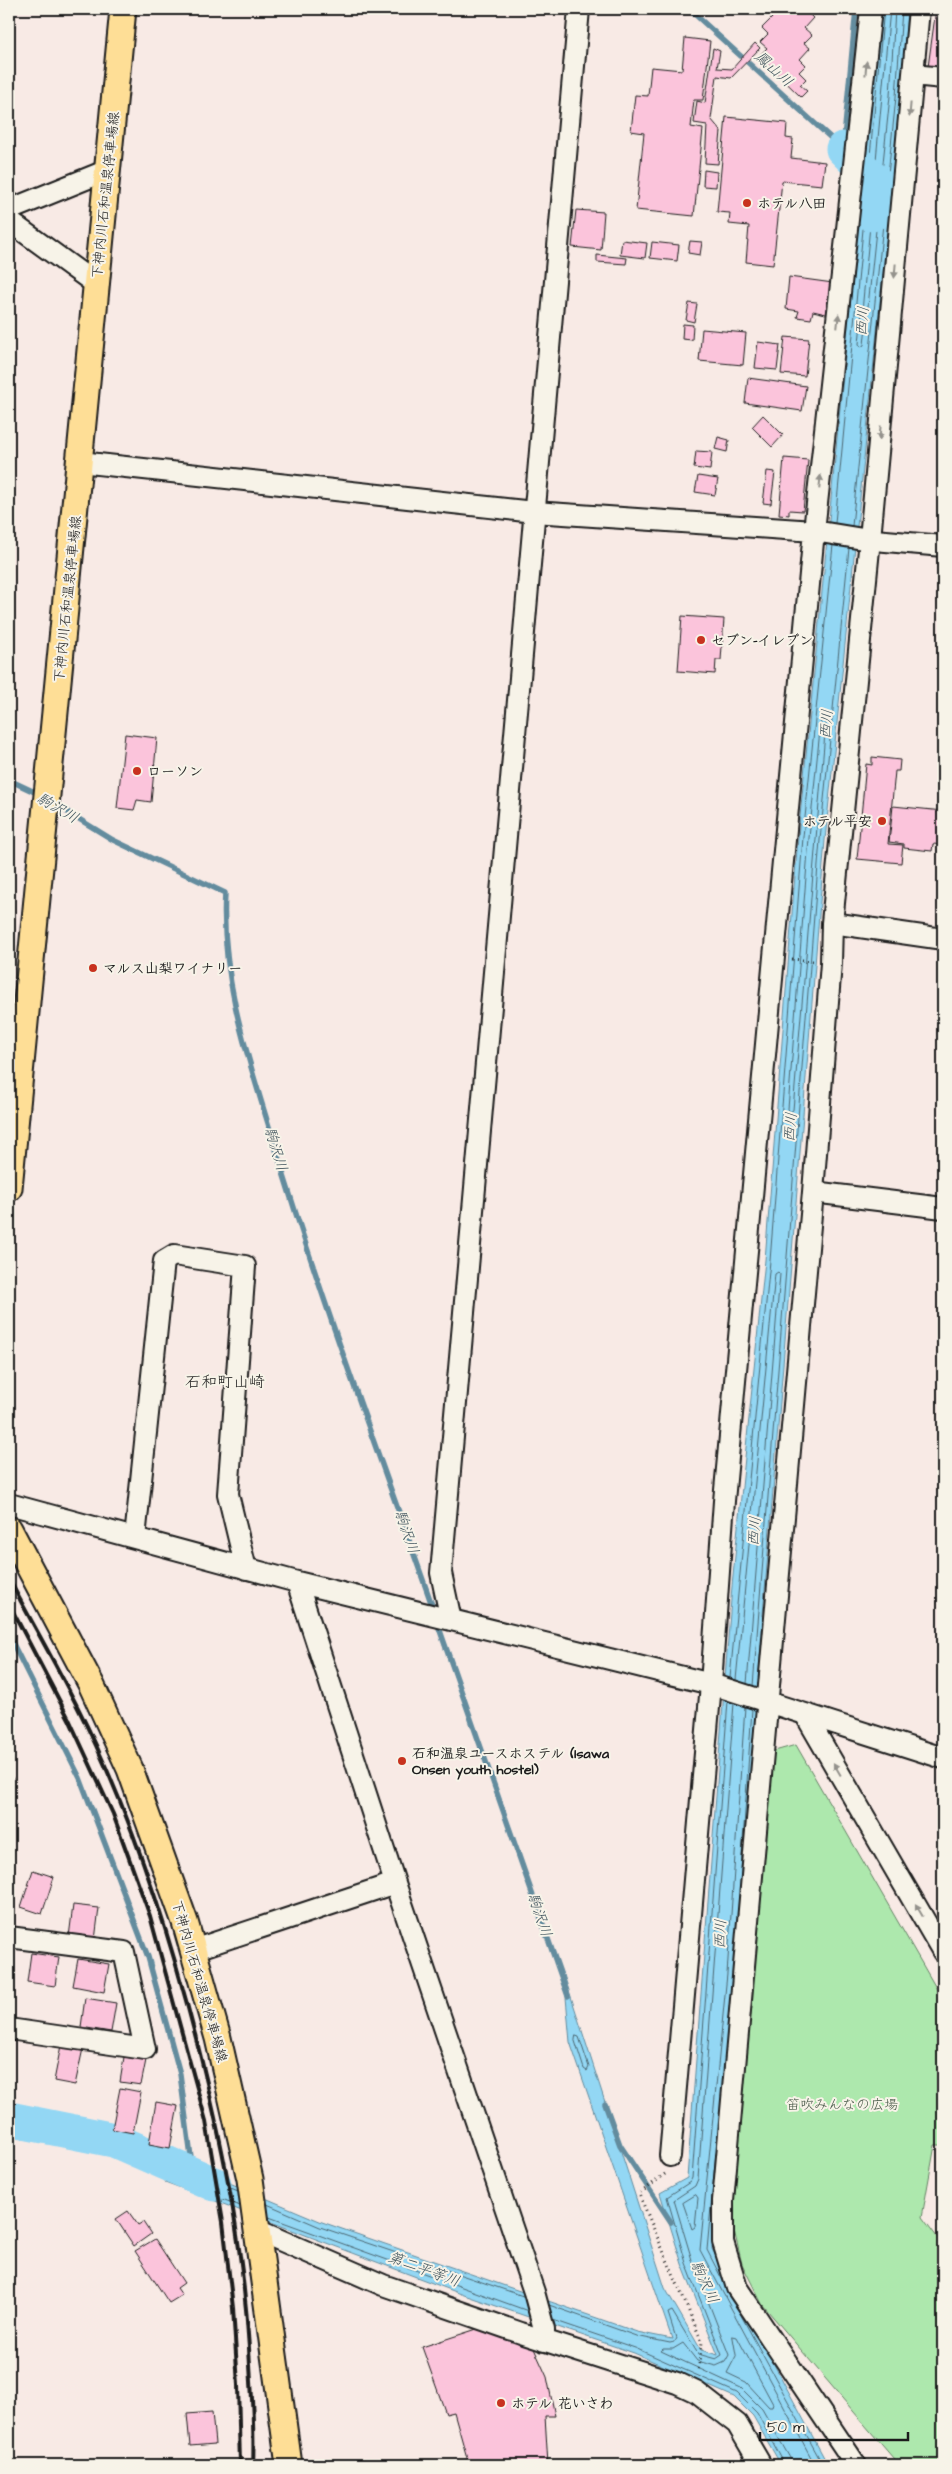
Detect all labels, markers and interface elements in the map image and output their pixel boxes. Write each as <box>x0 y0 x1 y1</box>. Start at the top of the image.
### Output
water label: 鳳山川 <box>750 47 797 92</box>
one-way arrow <box>862 60 870 76</box>
one-way arrow <box>906 102 914 118</box>
street label: 下神内川石和温泉停車場線 <box>87 111 125 280</box>
place label: ホテル八田 <box>757 194 826 214</box>
marker: ホテル八田 <box>741 197 753 209</box>
one-way arrow <box>891 264 899 280</box>
water label: 西川 <box>851 305 874 337</box>
one-way arrow <box>834 313 842 329</box>
one-way arrow <box>876 426 884 442</box>
one-way arrow <box>816 474 824 490</box>
street label: 下神内川石和温泉停車場線 <box>49 515 87 684</box>
place label: セブン-イレブン <box>711 631 813 651</box>
marker: セブン-イレブン <box>695 634 707 646</box>
water label: 西川 <box>815 708 838 740</box>
place label: ローソン <box>147 762 203 782</box>
marker: ローソン <box>131 765 143 777</box>
water label: 駒沢川 <box>33 788 82 829</box>
place label: ホテル平安 <box>803 812 872 832</box>
marker: ホテル平安 <box>876 815 888 827</box>
place label: マルス山梨ワイナリー <box>103 959 242 979</box>
marker: マルス山梨ワイナリー <box>87 962 99 974</box>
water label: 西川 <box>779 1111 802 1143</box>
water label: 駒沢川 <box>259 1125 292 1174</box>
district label: 石和町山崎 <box>185 1371 265 1393</box>
water label: 駒沢川 <box>389 1507 424 1557</box>
water label: 西川 <box>743 1515 766 1547</box>
place label: 石和温泉ユースホステル (Isawa Onsen youth hostel) <box>412 1744 610 1780</box>
marker: 石和温泉ユースホステル (Isawa Onsen youth hostel) <box>396 1755 408 1767</box>
one-way arrow <box>832 1763 841 1776</box>
water label: 駒沢川 <box>522 1890 557 1940</box>
street label: 下神内川石和温泉停車場線 <box>166 1898 232 2065</box>
one-way arrow <box>914 1903 923 1916</box>
water label: 西川 <box>709 1919 732 1949</box>
park label: 笛吹みんなの広場 <box>786 2095 898 2115</box>
water label: 第二平等川 <box>385 2247 463 2292</box>
water label: 駒沢川 <box>686 2257 724 2307</box>
place label: ホテル 花いさわ <box>511 2394 614 2414</box>
marker: ホテル 花いさわ <box>495 2397 507 2409</box>
scale bar <box>760 2409 907 2441</box>
text: 50 m <box>767 2417 805 2438</box>

